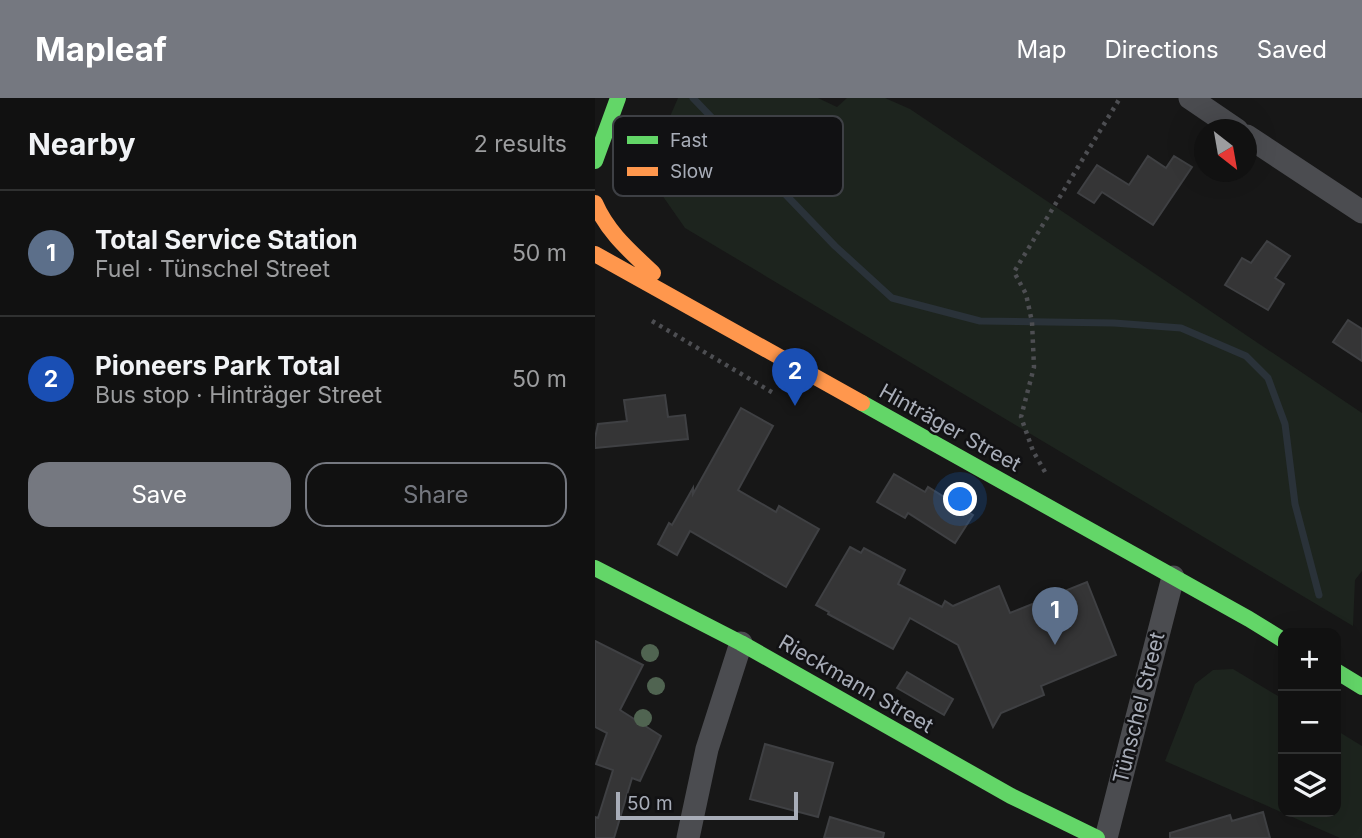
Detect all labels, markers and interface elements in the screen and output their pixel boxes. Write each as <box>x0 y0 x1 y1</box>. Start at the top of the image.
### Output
text: Mapleaf <box>35 29 167 69</box>
text: Map <box>1017 35 1066 64</box>
text: Directions <box>1104 35 1219 64</box>
text: Saved <box>1257 35 1327 64</box>
legend <box>613 116 843 196</box>
north arrow <box>1194 119 1257 182</box>
text: Nearby <box>28 126 136 162</box>
text: Fast <box>670 129 708 152</box>
text: 2 results <box>474 130 567 158</box>
text: Slow <box>670 160 713 183</box>
text: Total Service Station <box>95 224 358 255</box>
text: 1 <box>46 239 56 267</box>
text: 50 m <box>512 239 567 267</box>
text: Fuel · Tünschel Street <box>95 255 330 283</box>
pin: 2 <box>772 348 818 406</box>
text: Pioneers Park Total <box>95 350 340 381</box>
text: 2 <box>44 365 58 393</box>
text: 50 m <box>512 365 567 393</box>
street label: Hinträger Street <box>875 378 1025 477</box>
text: Bus stop · Hinträger Street <box>95 381 382 409</box>
button: Save <box>28 462 291 527</box>
button: Share <box>305 462 567 527</box>
your location <box>943 482 977 516</box>
pin: 1 <box>1032 587 1078 645</box>
map controls <box>1278 628 1341 817</box>
button: + <box>1278 628 1341 691</box>
street label: Rieckmann Street <box>774 629 938 738</box>
street label: Tünschel Street <box>1108 629 1169 786</box>
button: − <box>1278 691 1341 754</box>
button: layers <box>1278 754 1341 817</box>
scale bar <box>616 789 798 821</box>
text: 50 m <box>627 792 673 815</box>

